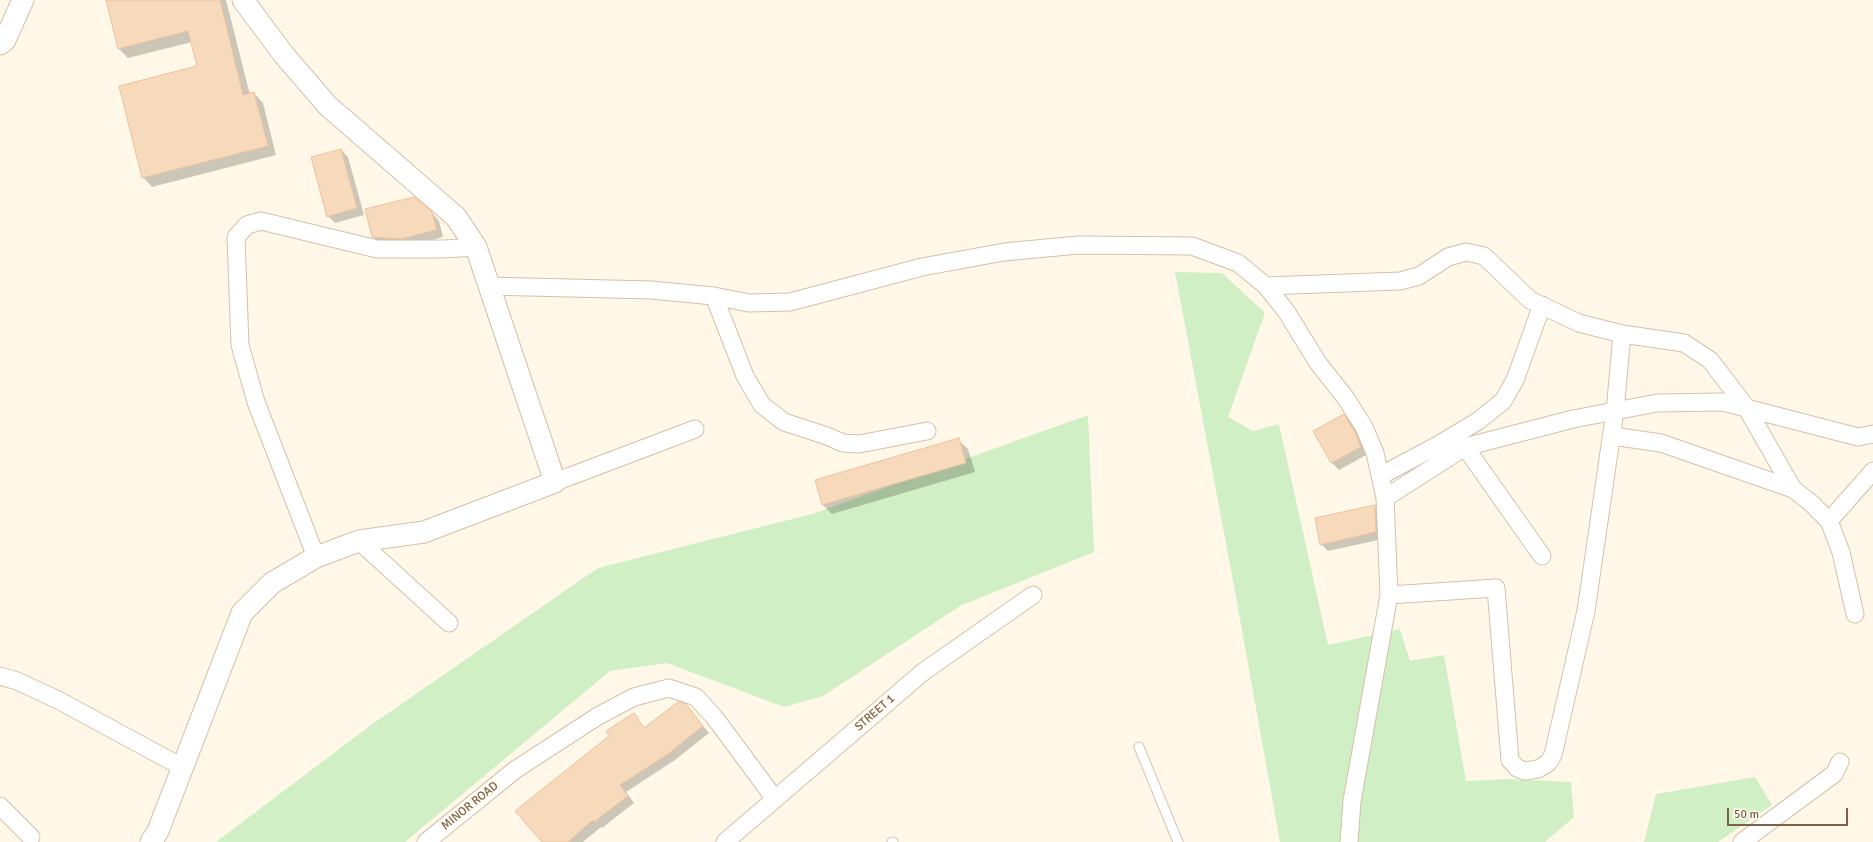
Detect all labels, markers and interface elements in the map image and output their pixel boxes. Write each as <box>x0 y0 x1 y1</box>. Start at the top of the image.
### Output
street label: STREET 1 <box>852 692 898 734</box>
street label: MINOR ROAD <box>439 779 501 833</box>
scale bar <box>1729 800 1850 826</box>
text: 50 m <box>1734 807 1759 822</box>

